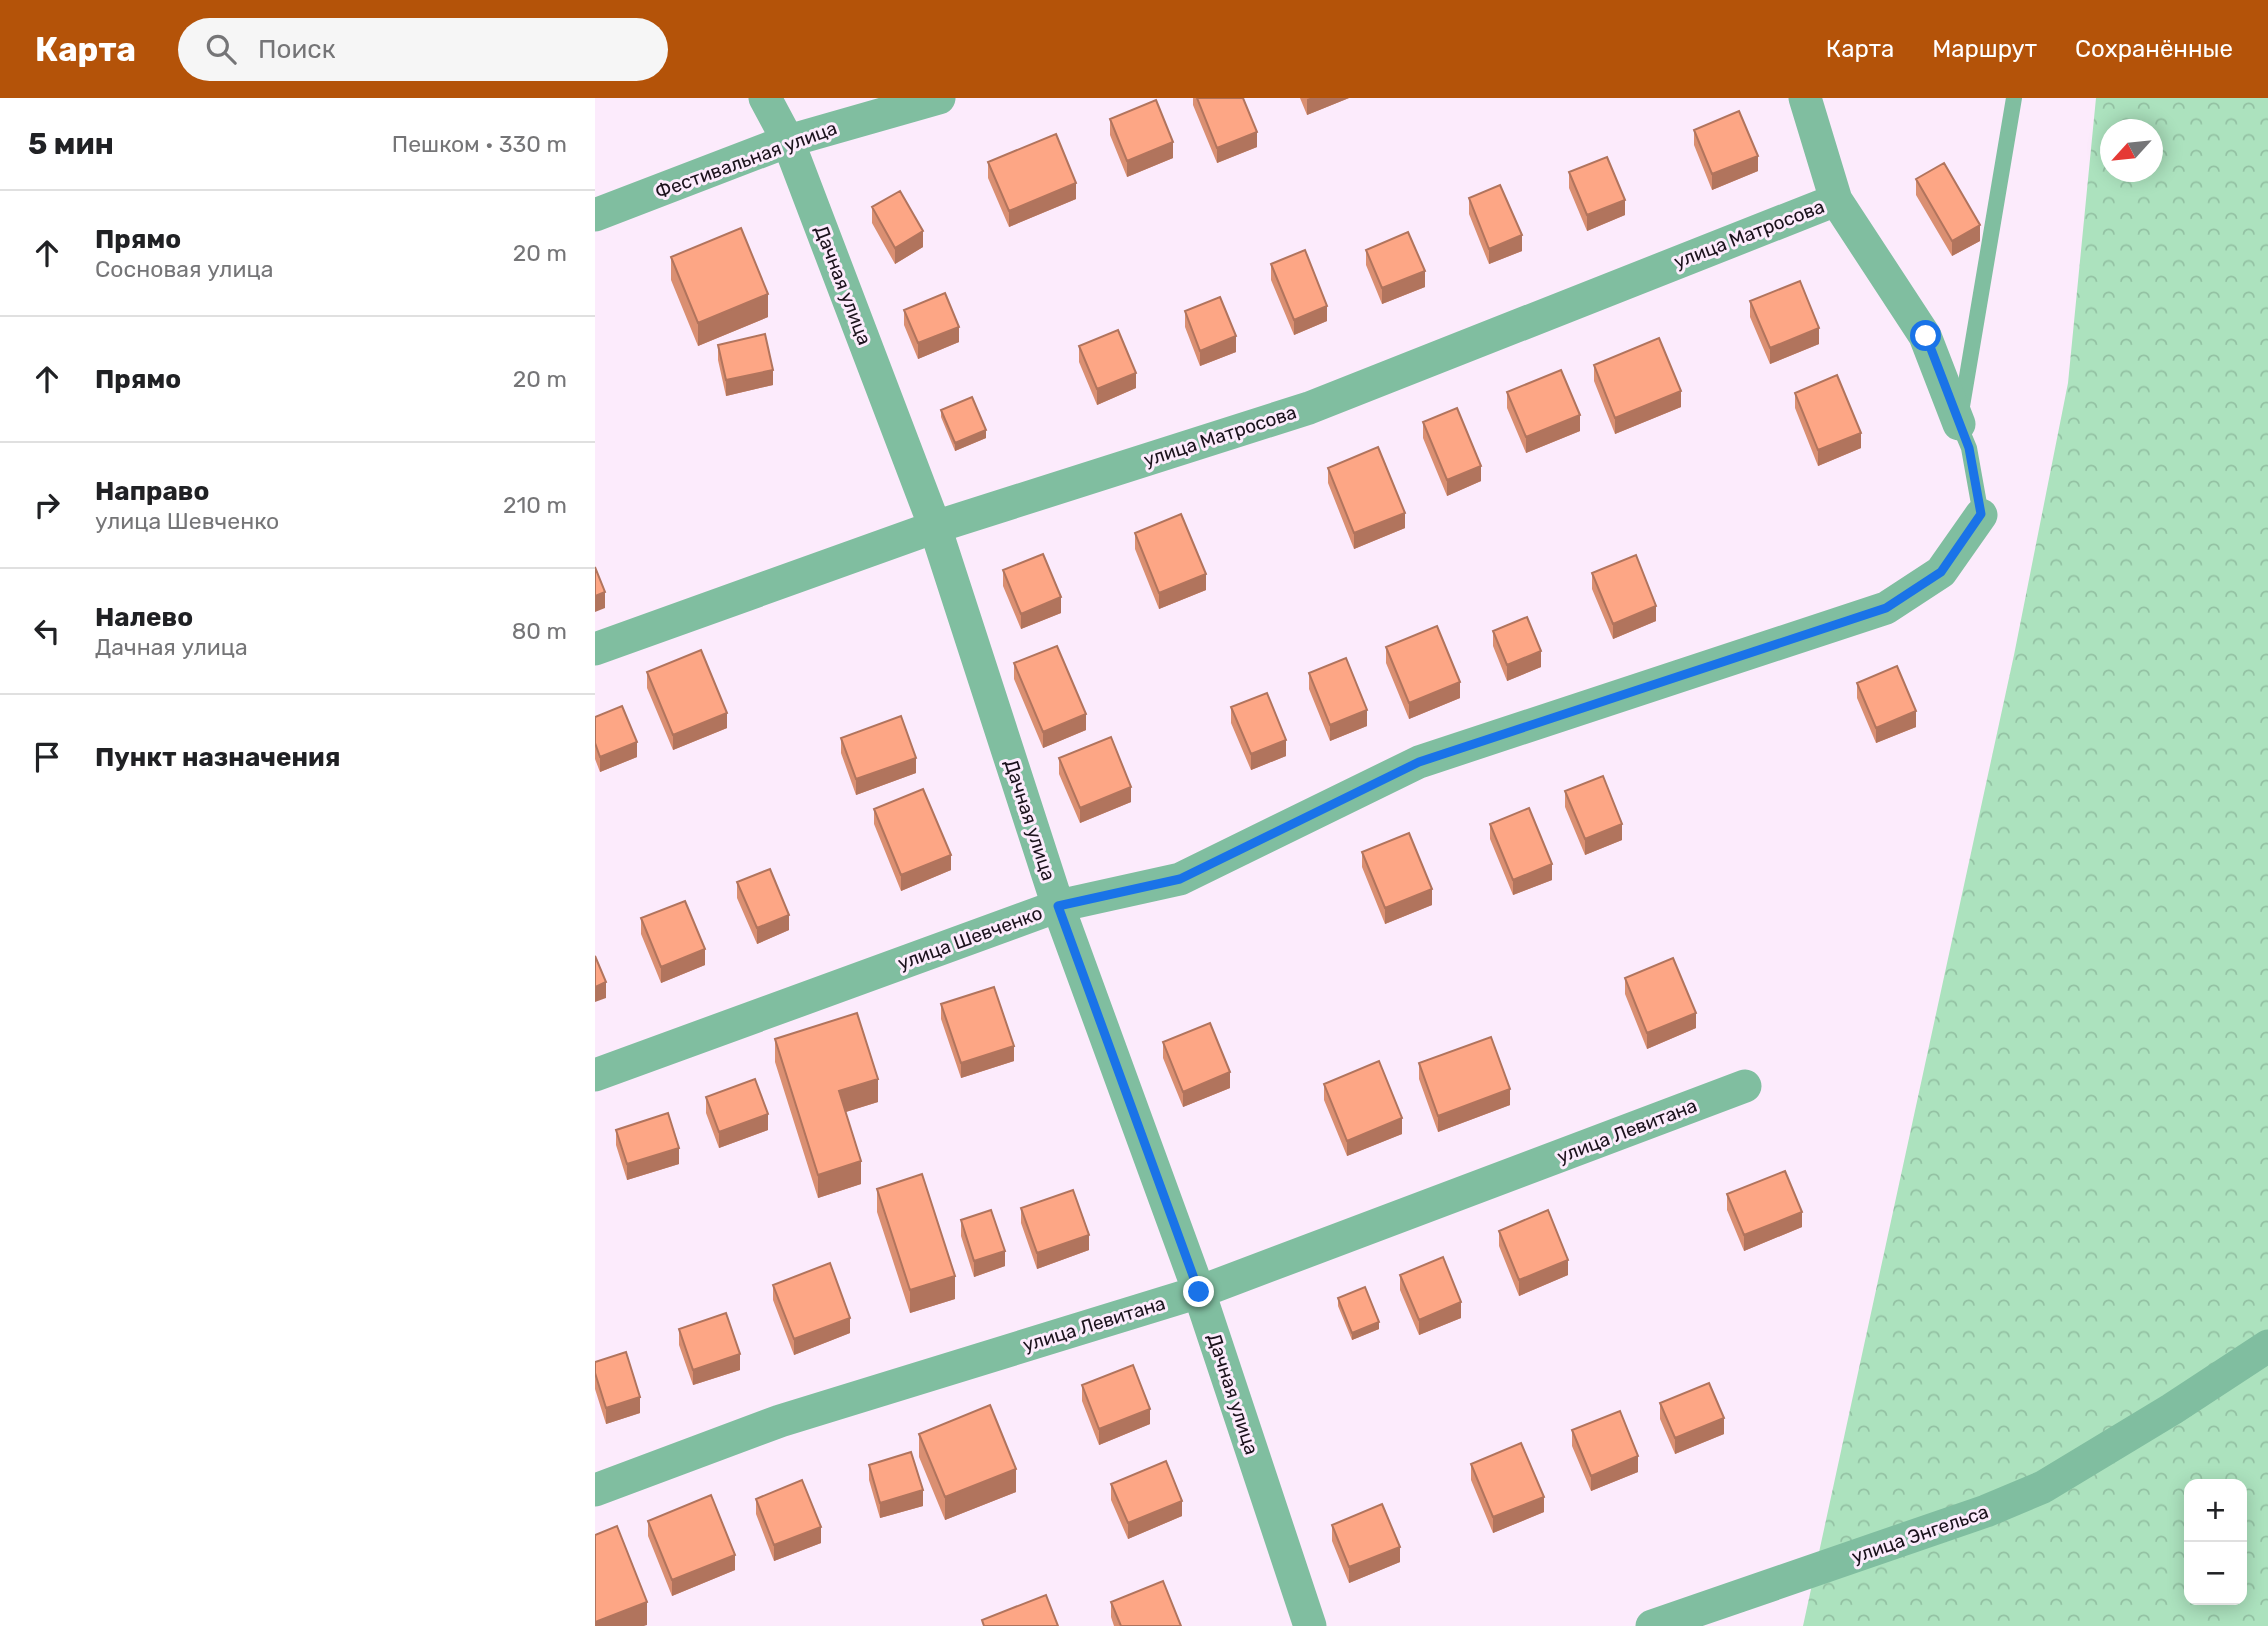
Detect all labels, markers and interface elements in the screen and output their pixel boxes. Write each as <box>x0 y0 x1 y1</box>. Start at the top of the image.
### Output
search box <box>178 18 668 81</box>
text: Карта <box>35 30 136 69</box>
icon: search <box>202 30 240 68</box>
text: Поиск <box>258 34 336 65</box>
text: Карта <box>1826 35 1894 63</box>
text: Маршрут <box>1932 35 2037 63</box>
text: Сохранённые <box>2075 35 2233 63</box>
street label: Фестивальная улица <box>652 116 840 204</box>
north arrow <box>2100 119 2163 182</box>
text: 5 мин <box>28 126 114 162</box>
text: Пешком · 330 m <box>392 130 567 158</box>
street label: улица Матросова <box>1670 195 1828 273</box>
street label: Дачная улица <box>810 222 876 348</box>
text: Прямо <box>95 224 181 255</box>
icon: ahead <box>28 234 66 272</box>
text: 20 m <box>513 239 567 267</box>
text: Сосновая улица <box>95 255 273 283</box>
route start <box>1910 320 1941 351</box>
icon: ahead <box>28 360 66 398</box>
text: Прямо <box>95 364 181 395</box>
text: 20 m <box>513 365 567 393</box>
street label: улица Матросова <box>1141 400 1299 472</box>
text: Направо <box>95 476 209 507</box>
icon: right <box>28 486 66 524</box>
text: 210 m <box>503 491 567 519</box>
text: улица Шевченко <box>95 507 279 535</box>
text: Налево <box>95 602 193 633</box>
icon: left <box>28 612 66 650</box>
text: 80 m <box>512 617 567 645</box>
text: Дачная улица <box>95 633 248 661</box>
icon: arrive <box>28 738 66 776</box>
text: Пункт назначения <box>95 742 340 773</box>
street label: Дачная улица <box>1000 756 1060 884</box>
street label: улица Шевченко <box>895 901 1045 975</box>
street label: улица Левитана <box>1554 1094 1700 1168</box>
route end <box>1183 1276 1214 1307</box>
street label: улица Левитана <box>1020 1291 1168 1357</box>
street label: Дачная улица <box>1203 1330 1263 1458</box>
map controls <box>2184 1479 2247 1605</box>
button: + <box>2184 1479 2247 1542</box>
street label: улица Энгельса <box>1849 1500 1991 1568</box>
button: − <box>2184 1542 2247 1605</box>

